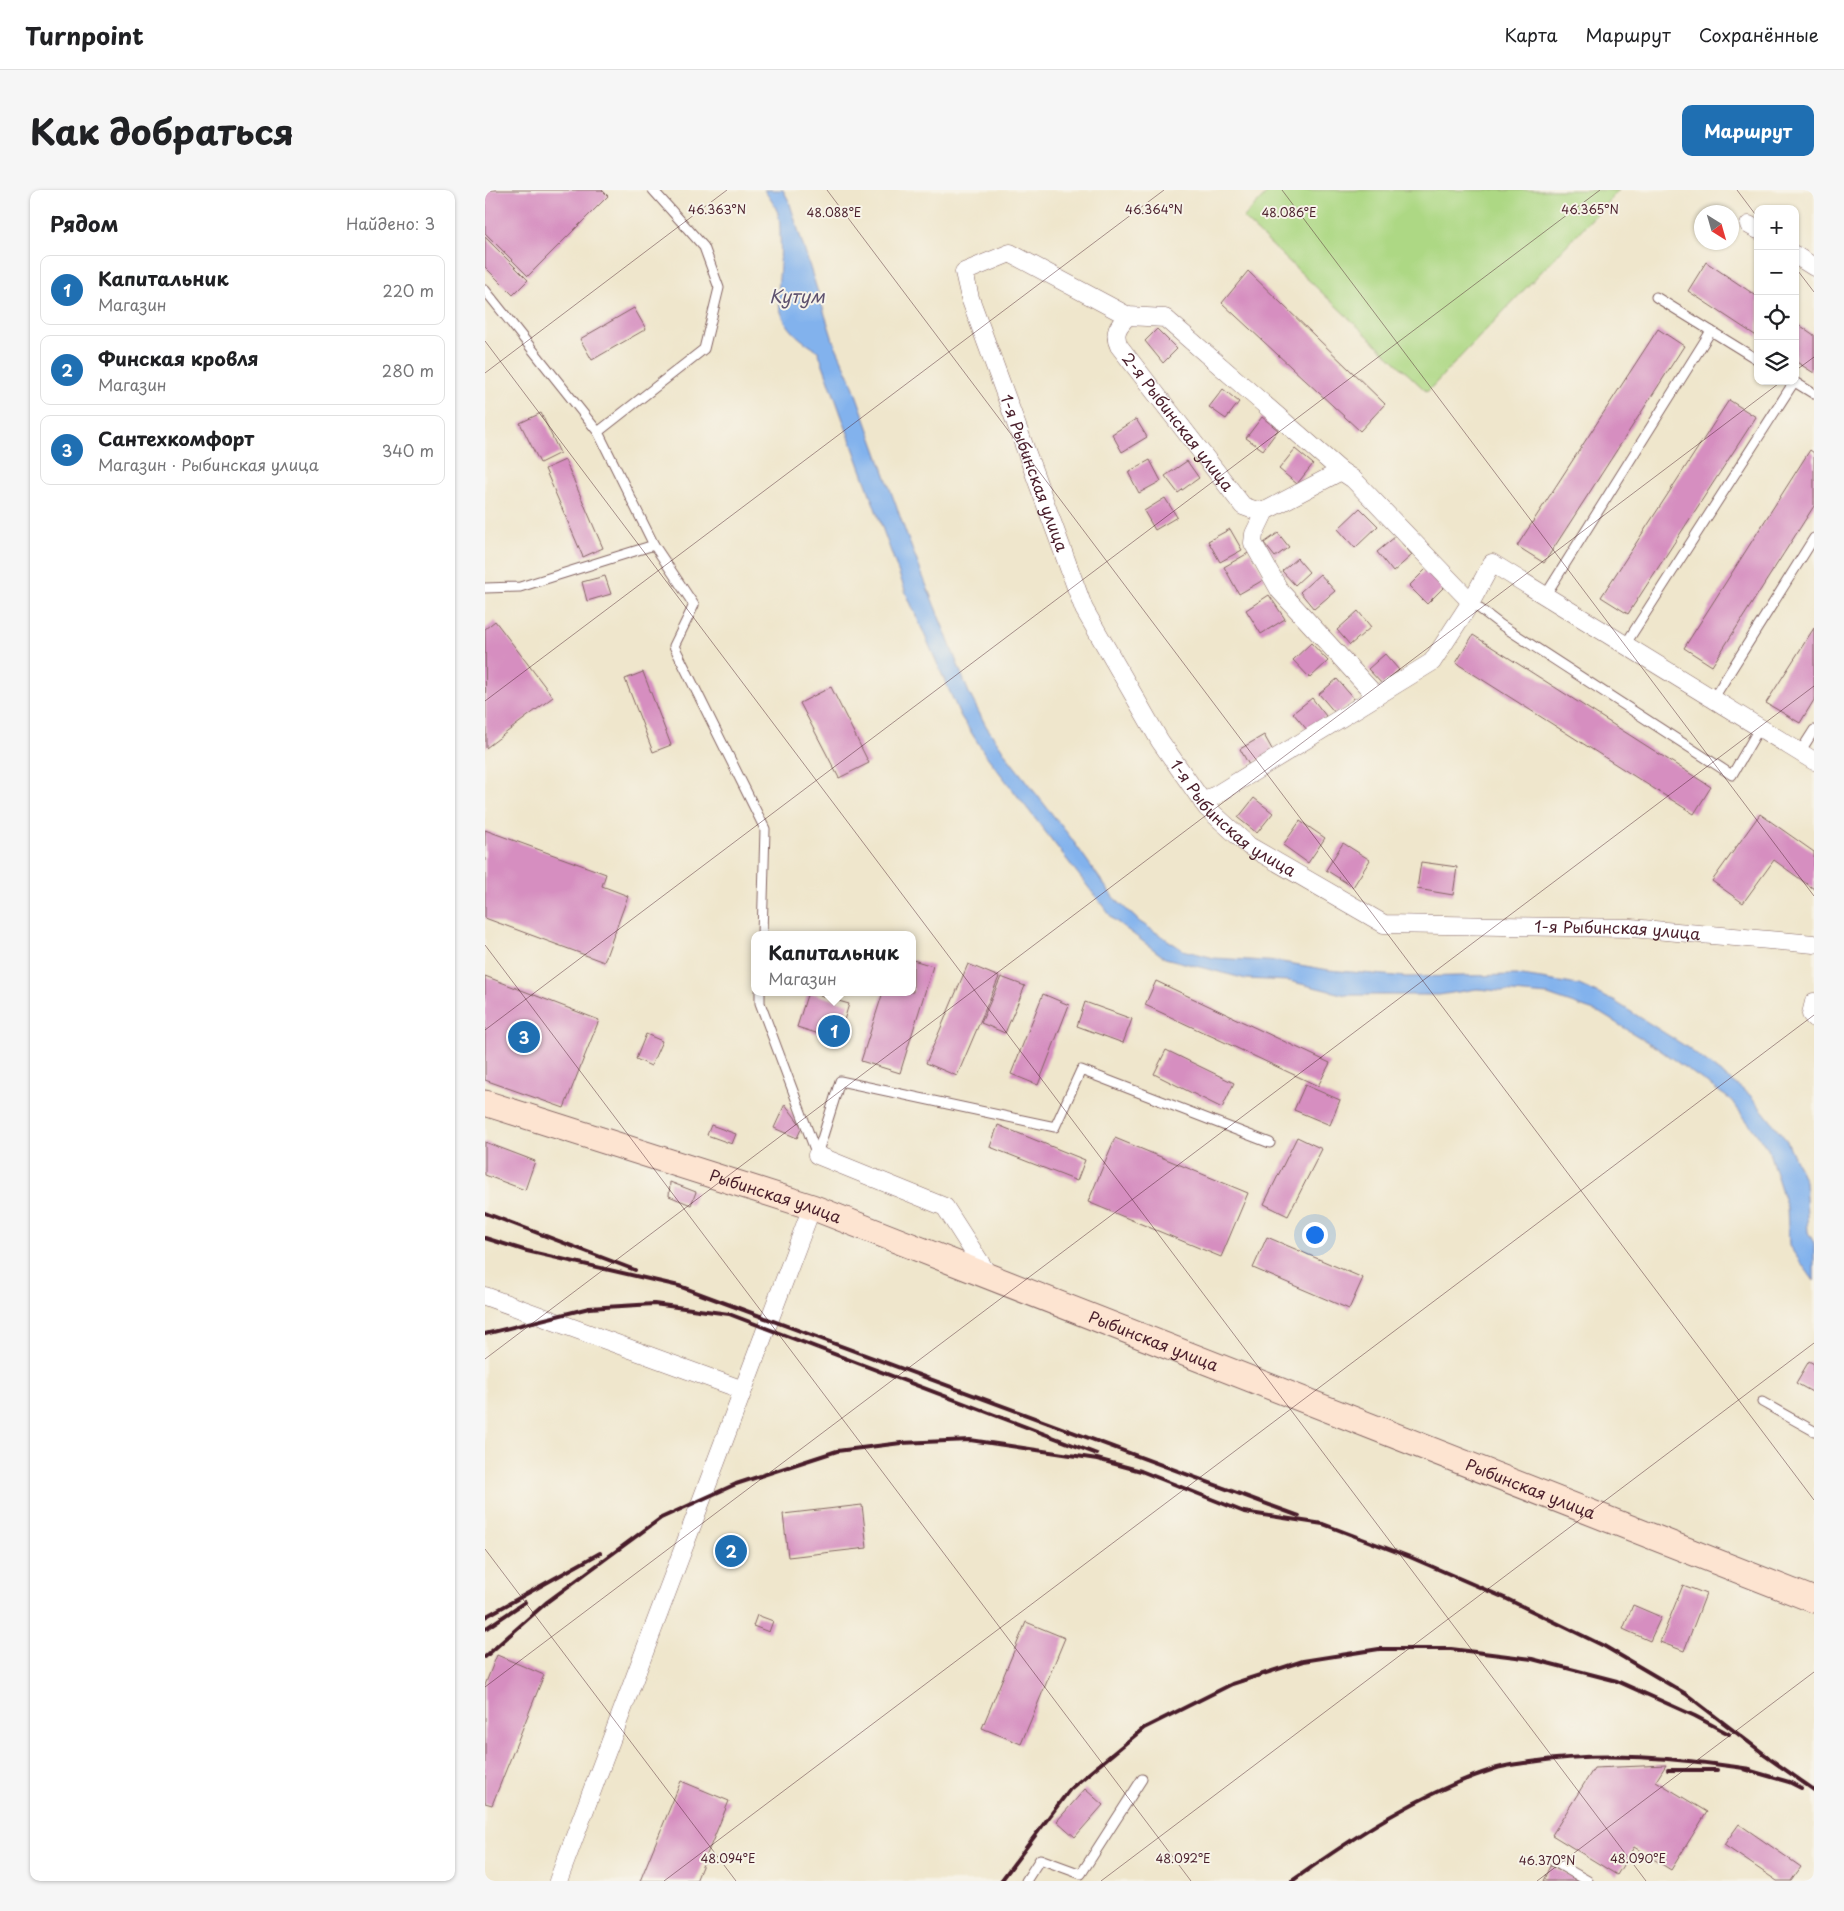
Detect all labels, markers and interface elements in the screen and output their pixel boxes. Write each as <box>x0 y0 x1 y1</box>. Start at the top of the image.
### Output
text: Turnpoint <box>25 17 144 53</box>
text: Карта <box>1505 21 1557 48</box>
text: Маршрут <box>1585 21 1671 48</box>
text: Сохранённые <box>1699 21 1819 48</box>
text: Как добраться <box>30 104 294 157</box>
button: Маршрут <box>1682 105 1814 156</box>
text: 46.363°N <box>688 200 746 218</box>
text: 46.364°N <box>1125 200 1183 218</box>
text: 46.365°N <box>1561 200 1619 218</box>
text: 48.088°E <box>807 203 861 221</box>
text: 48.086°E <box>1261 203 1317 221</box>
north arrow <box>1694 205 1739 250</box>
map controls <box>1754 205 1799 385</box>
button: + <box>1754 205 1799 250</box>
text: Рядом <box>50 207 118 239</box>
text: Найдено: 3 <box>346 211 435 235</box>
button: − <box>1754 250 1799 295</box>
text: Капитальник <box>98 264 229 292</box>
text: 1 <box>63 278 71 302</box>
text: 220 m <box>383 278 434 302</box>
water label: Кутум <box>769 282 825 309</box>
text: Магазин <box>98 292 167 316</box>
button: locate <box>1754 295 1799 340</box>
button: layers <box>1754 340 1799 385</box>
text: Финская кровля <box>98 344 259 372</box>
street label: 2-я Рыбинская улица <box>1117 347 1240 496</box>
text: 2 <box>61 358 73 382</box>
text: 280 m <box>382 358 434 382</box>
text: Магазин <box>98 372 167 396</box>
street label: 1-я Рыбинская улица <box>995 390 1075 555</box>
text: Сантехкомфорт <box>98 424 254 452</box>
text: 3 <box>62 438 72 462</box>
text: 340 m <box>382 438 434 462</box>
text: Магазин · Рыбинская улица <box>98 452 319 476</box>
street label: 1-я Рыбинская улица <box>1165 754 1301 882</box>
street label: 1-я Рыбинская улица <box>1534 913 1701 945</box>
popup <box>751 931 916 996</box>
text: Капитальник <box>768 938 899 966</box>
text: Магазин <box>768 966 837 990</box>
pin: 1 <box>818 1012 850 1050</box>
pin: 3 <box>508 1018 540 1056</box>
street label: Рыбинская улица <box>707 1162 845 1228</box>
your location <box>1302 1222 1328 1248</box>
street label: Рыбинская улица <box>1085 1304 1222 1376</box>
street label: Рыбинская улица <box>1463 1452 1599 1524</box>
pin: 2 <box>715 1532 747 1570</box>
text: 48.094°E <box>700 1849 756 1867</box>
text: 48.092°E <box>1155 1849 1211 1867</box>
text: 48.090°E <box>1610 1849 1666 1867</box>
text: 46.370°N <box>1519 1851 1575 1869</box>

